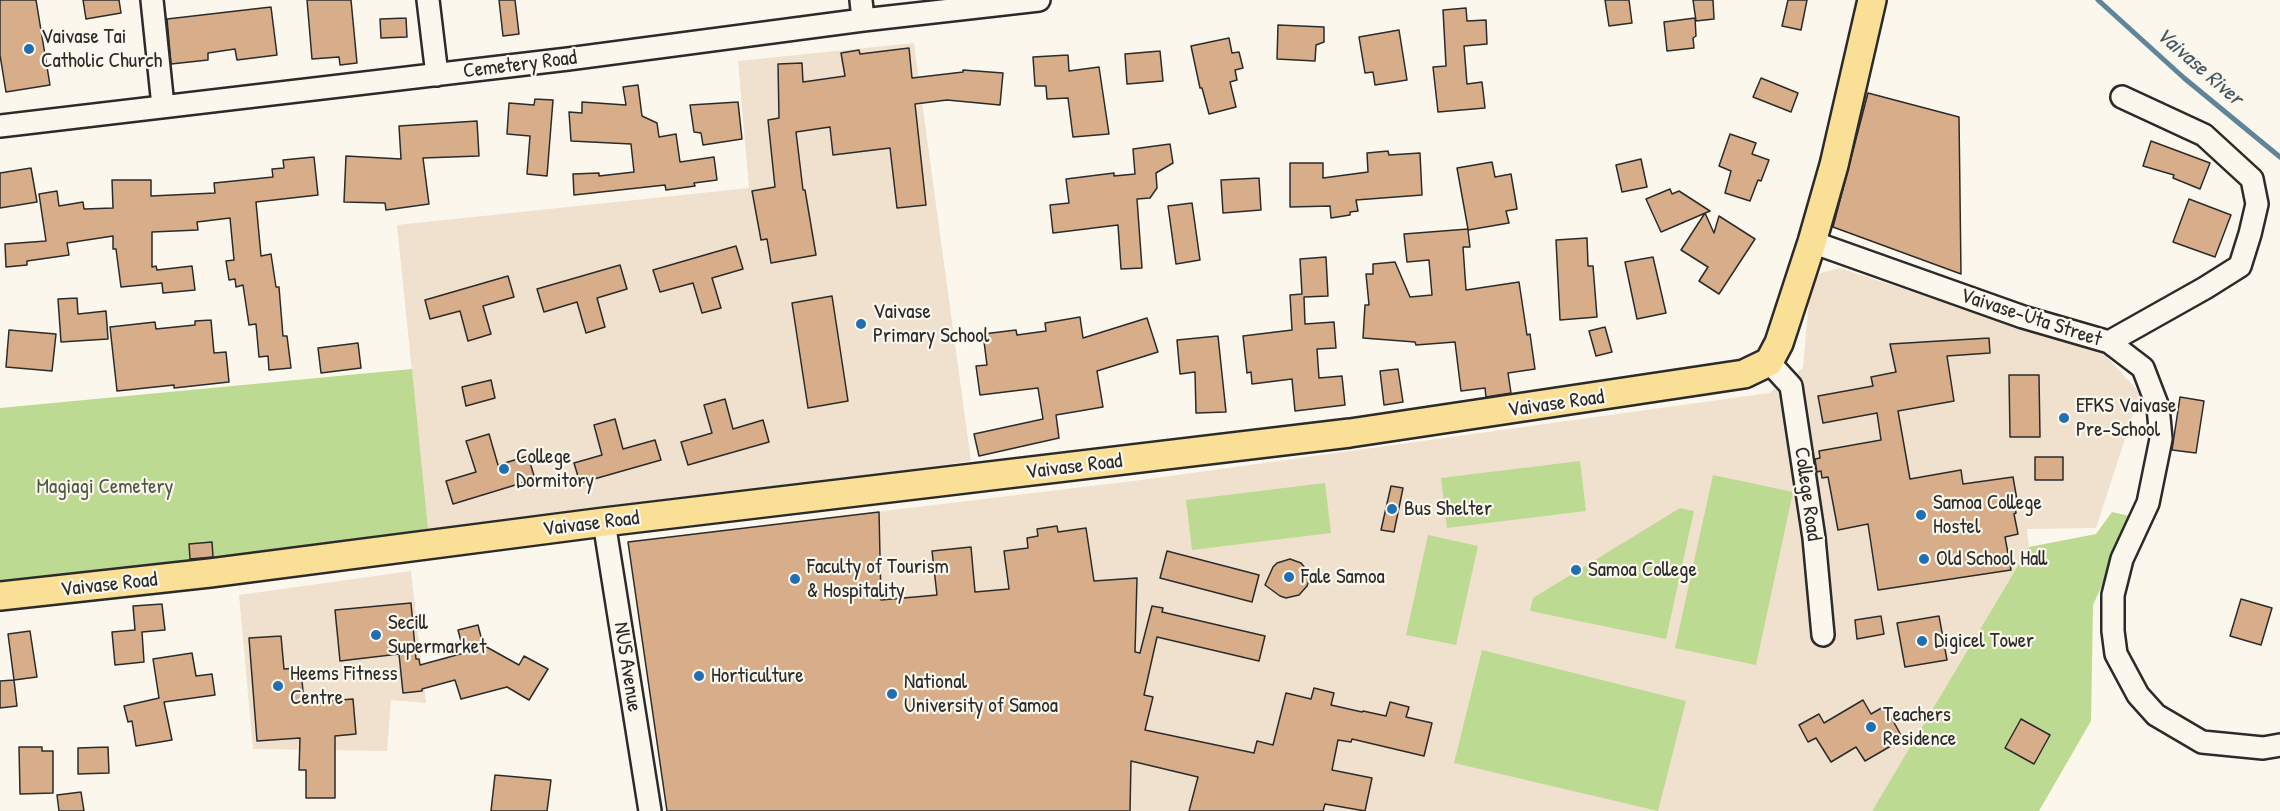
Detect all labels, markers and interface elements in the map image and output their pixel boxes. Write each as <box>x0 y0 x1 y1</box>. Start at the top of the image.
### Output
water label: Vaivase River <box>2150 22 2248 112</box>
place label: Vaivase Tai Catholic Church <box>41 24 162 74</box>
marker: Vaivase Tai Catholic Church <box>22 42 36 56</box>
street label: Cemetery Road <box>462 46 578 84</box>
street label: Vaivase-Uta Street <box>1957 283 2105 353</box>
place label: Vaivase Primary School <box>873 299 989 349</box>
marker: Vaivase Primary School <box>854 317 868 331</box>
street label: Vaivase Road <box>1506 385 1606 423</box>
place label: EFKS Vaivase Pre-School <box>2076 393 2176 443</box>
marker: EFKS Vaivase Pre-School <box>2057 411 2071 425</box>
place label: College Dormitory <box>516 444 594 494</box>
street label: College Road <box>1788 446 1826 542</box>
street label: Vaivase Road <box>1024 449 1124 485</box>
marker: College Dormitory <box>497 462 511 476</box>
park label: Magiagi Cemetery <box>37 474 173 500</box>
place label: Samoa College Hostel <box>1933 490 2042 540</box>
place label: Bus Shelter <box>1404 496 1492 522</box>
marker: Bus Shelter <box>1385 502 1399 516</box>
street label: Vaivase Road <box>541 506 641 542</box>
marker: Samoa College Hostel <box>1914 508 1928 522</box>
place label: Old School Hall <box>1936 546 2047 572</box>
marker: Old School Hall <box>1917 552 1931 566</box>
place label: Faculty of Tourism & Hospitality <box>807 554 949 604</box>
place label: Samoa College <box>1588 557 1697 583</box>
marker: Samoa College <box>1569 563 1583 577</box>
place label: Fale Samoa <box>1301 564 1385 590</box>
street label: Vaivase Road <box>59 567 159 603</box>
marker: Fale Samoa <box>1282 570 1296 584</box>
marker: Faculty of Tourism & Hospitality <box>788 572 802 586</box>
place label: Secill Supermarket <box>388 610 486 660</box>
street label: NUS Avenue <box>607 620 647 714</box>
marker: Secill Supermarket <box>369 628 383 642</box>
place label: Digicel Tower <box>1934 628 2034 654</box>
marker: Digicel Tower <box>1915 634 1929 648</box>
place label: Heems Fitness Centre <box>290 661 398 711</box>
place label: Horticulture <box>711 663 804 689</box>
marker: Horticulture <box>692 669 706 683</box>
place label: National University of Samoa <box>904 669 1058 719</box>
marker: Heems Fitness Centre <box>271 679 285 693</box>
marker: National University of Samoa <box>885 687 899 701</box>
place label: Teachers Residence <box>1883 702 1956 752</box>
marker: Teachers Residence <box>1864 720 1878 734</box>

